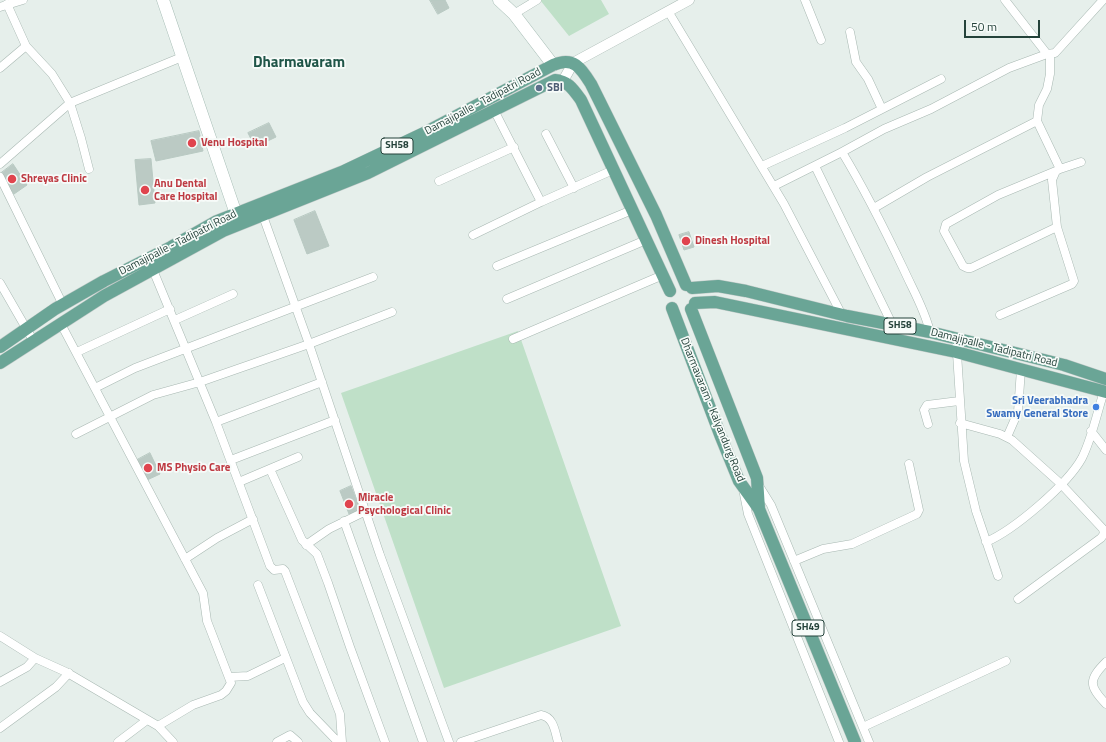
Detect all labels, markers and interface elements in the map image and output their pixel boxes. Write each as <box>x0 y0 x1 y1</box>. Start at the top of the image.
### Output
scale bar <box>966 12 1042 38</box>
text: 50 m <box>971 17 997 36</box>
district label: Dharmavaram <box>253 54 345 72</box>
street label: Damajipalle - Tadipatri Road <box>423 66 543 138</box>
place label: SBI <box>547 81 563 95</box>
marker: SBI <box>534 83 544 93</box>
place label: Venu Hospital <box>201 136 267 150</box>
marker: Venu Hospital <box>186 137 198 149</box>
road number: SH58 <box>381 138 413 154</box>
place label: Shreyas Clinic <box>21 172 87 186</box>
marker: Shreyas Clinic <box>6 173 18 185</box>
place label: Anu Dental Care Hospital <box>154 177 218 203</box>
marker: Anu Dental Care Hospital <box>139 184 151 196</box>
street label: Damajipalle - Tadipatri Road <box>117 208 239 278</box>
place label: Dinesh Hospital <box>695 234 770 248</box>
marker: Dinesh Hospital <box>680 235 692 247</box>
road number: SH58 <box>884 318 916 334</box>
street label: Damajipalle - Tadipatri Road <box>929 326 1059 370</box>
street label: Dharmavaram - Kalyandurg Road <box>677 336 747 484</box>
place label: Sri Veerabhadra Swamy General Store <box>986 394 1088 420</box>
marker: Sri Veerabhadra Swamy General Store <box>1091 402 1101 412</box>
place label: MS Physio Care <box>157 461 230 475</box>
marker: MS Physio Care <box>142 462 154 474</box>
place label: Miracle Psychological Clinic <box>358 491 451 517</box>
marker: Miracle Psychological Clinic <box>343 498 355 510</box>
road number: SH49 <box>792 620 824 636</box>

